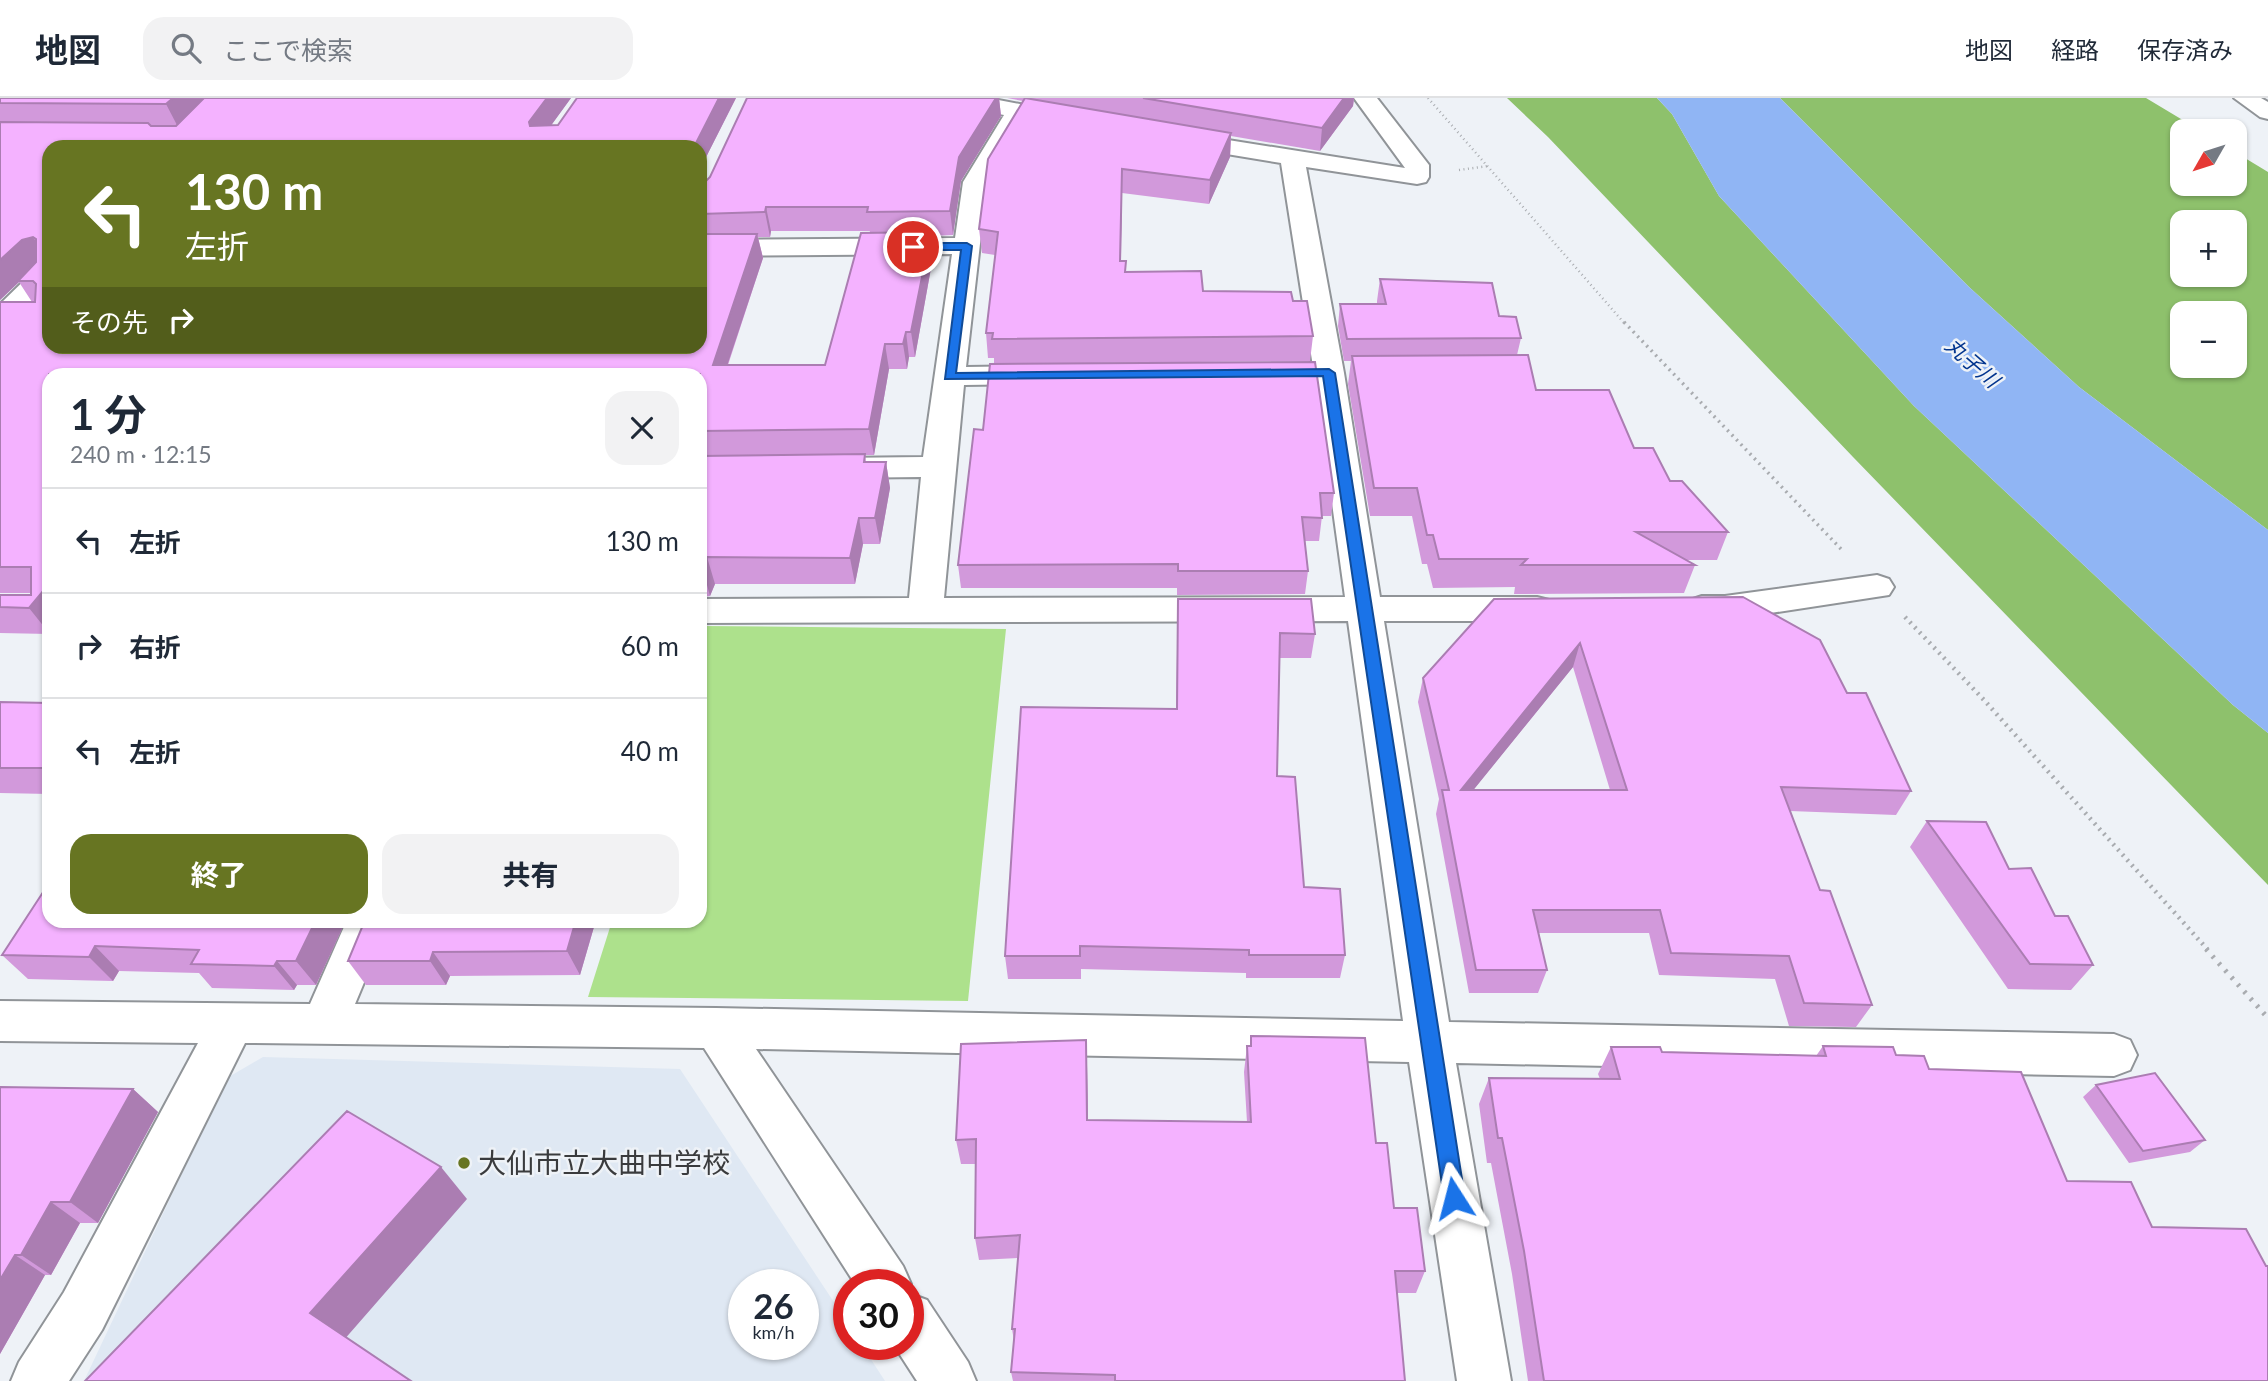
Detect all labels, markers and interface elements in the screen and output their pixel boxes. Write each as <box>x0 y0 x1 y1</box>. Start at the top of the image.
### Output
search box <box>143 17 633 80</box>
text: 地図 <box>35 29 101 69</box>
icon: search <box>167 29 205 67</box>
text: ここで検索 <box>223 34 353 66</box>
text: 地図 <box>1965 35 2013 64</box>
text: 経路 <box>2051 35 2099 64</box>
text: 保存済み <box>2137 35 2233 64</box>
north arrow <box>2170 119 2247 196</box>
map controls <box>2170 119 2247 378</box>
text: 130 m <box>185 162 323 220</box>
icon: left <box>70 168 161 259</box>
button: + <box>2170 210 2247 287</box>
pin <box>883 217 943 277</box>
text: 左折 <box>185 226 249 265</box>
icon: arrive <box>894 228 932 266</box>
icon: right <box>162 301 200 339</box>
button: − <box>2170 301 2247 378</box>
text: その先 <box>70 306 148 338</box>
water label: 丸子川 <box>1941 332 2006 393</box>
text: 1 分 <box>70 389 147 439</box>
button: close <box>605 391 679 465</box>
text: 240 m · 12:15 <box>70 440 212 468</box>
icon: left <box>70 522 108 560</box>
text: 130 m <box>606 525 679 557</box>
text: 左折 <box>129 526 181 558</box>
icon: right <box>70 627 108 665</box>
text: 60 m <box>621 630 679 662</box>
text: 右折 <box>129 631 181 663</box>
icon: left <box>70 732 108 770</box>
text: 40 m <box>621 735 679 767</box>
text: 左折 <box>129 736 181 768</box>
button: 終了 <box>70 834 368 914</box>
button: 共有 <box>382 834 679 914</box>
place label: 大仙市立大曲中学校 <box>478 1145 730 1179</box>
marker: 大仙市立大曲中学校 <box>456 1155 472 1171</box>
position arrow <box>1417 1161 1491 1235</box>
speed limit sign: 30 <box>833 1269 924 1360</box>
text: 26 <box>753 1284 794 1326</box>
text: km/h <box>752 1321 795 1343</box>

